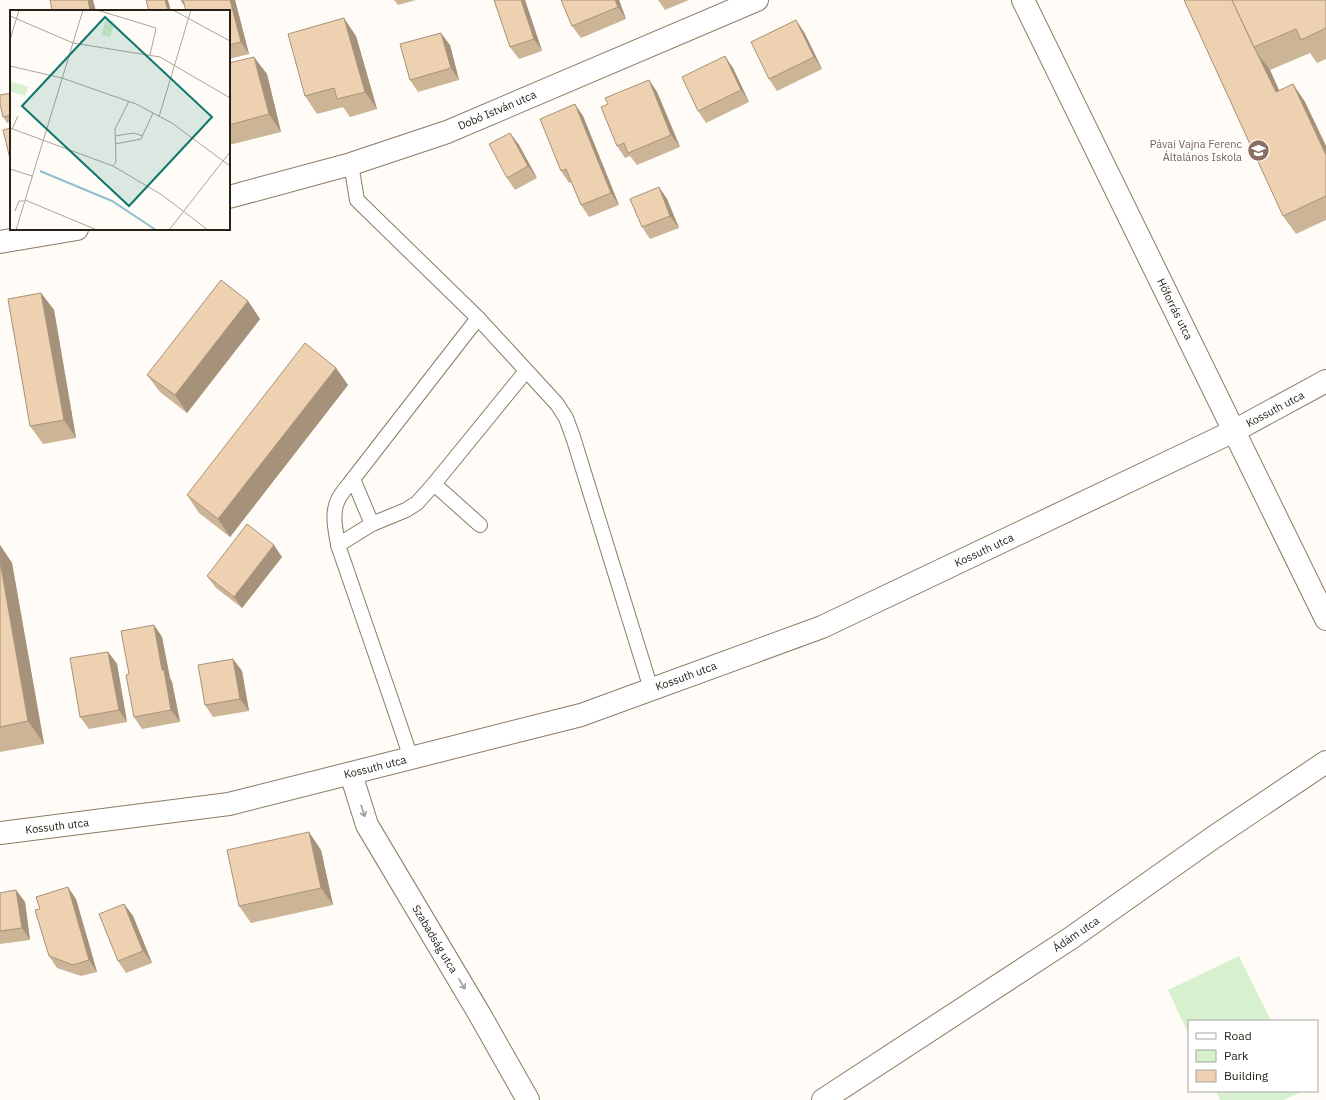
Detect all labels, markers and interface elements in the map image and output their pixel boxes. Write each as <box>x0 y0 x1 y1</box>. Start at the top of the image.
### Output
inset map <box>10 10 230 230</box>
street label: Dobó István utca <box>456 87 538 133</box>
place label: Pávai Vajna Ferenc Általános Iskola <box>1150 137 1242 164</box>
school or university icon: Pávai Vajna Ferenc Általános Iskola <box>1245 137 1271 163</box>
street label: Hőforrás utca <box>1154 276 1196 342</box>
street label: Kossuth utca <box>1243 388 1307 430</box>
street label: Kossuth utca <box>952 530 1016 570</box>
street label: Kossuth utca <box>654 658 719 694</box>
street label: Kossuth utca <box>342 752 408 782</box>
one-way arrow <box>359 804 367 816</box>
street label: Kossuth utca <box>24 815 90 837</box>
street label: Szabadság utca <box>409 902 461 976</box>
street label: Ádám utca <box>1050 913 1102 955</box>
one-way arrow <box>458 978 466 990</box>
legend <box>1188 1020 1318 1092</box>
text: Road <box>1224 1028 1252 1043</box>
text: Park <box>1224 1048 1249 1063</box>
text: Building <box>1224 1068 1269 1083</box>

